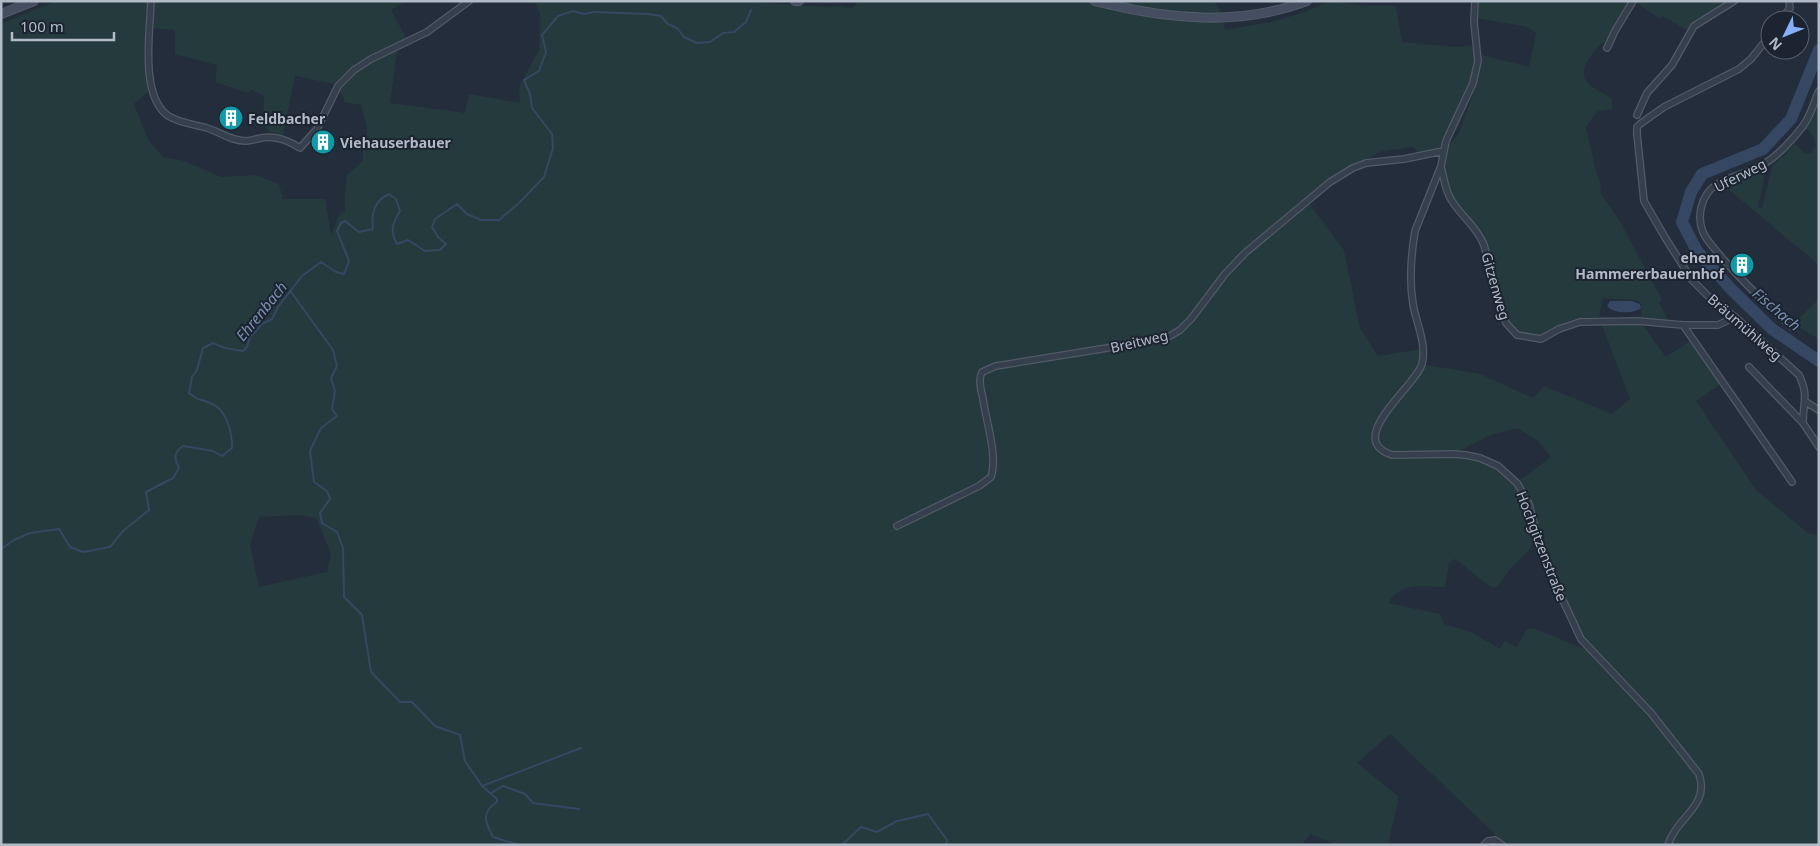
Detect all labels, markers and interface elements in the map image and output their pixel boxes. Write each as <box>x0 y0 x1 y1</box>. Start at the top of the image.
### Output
scale bar <box>12 10 115 42</box>
north arrow <box>1760 10 1810 60</box>
text: 100 m <box>20 16 64 36</box>
text: N <box>1764 34 1786 55</box>
building icon: Feldbacher <box>218 105 244 131</box>
place label: Feldbacher <box>248 109 326 128</box>
building icon: Viehauserbauer <box>310 129 336 155</box>
place label: Viehauserbauer <box>340 133 452 152</box>
street label: Uferweg <box>1711 154 1769 196</box>
place label: ehem. Hammererbauernhof <box>1575 248 1726 283</box>
street label: Gitzenweg <box>1477 250 1515 322</box>
building icon: ehem. Hammererbauernhof <box>1729 252 1755 278</box>
water label: Ehrenbach <box>231 277 291 345</box>
water label: Fischach <box>1749 283 1805 335</box>
street label: Bräumühlweg <box>1704 289 1786 365</box>
street label: Breitweg <box>1108 325 1170 357</box>
street label: Hochgitzenstraße <box>1512 488 1572 604</box>

